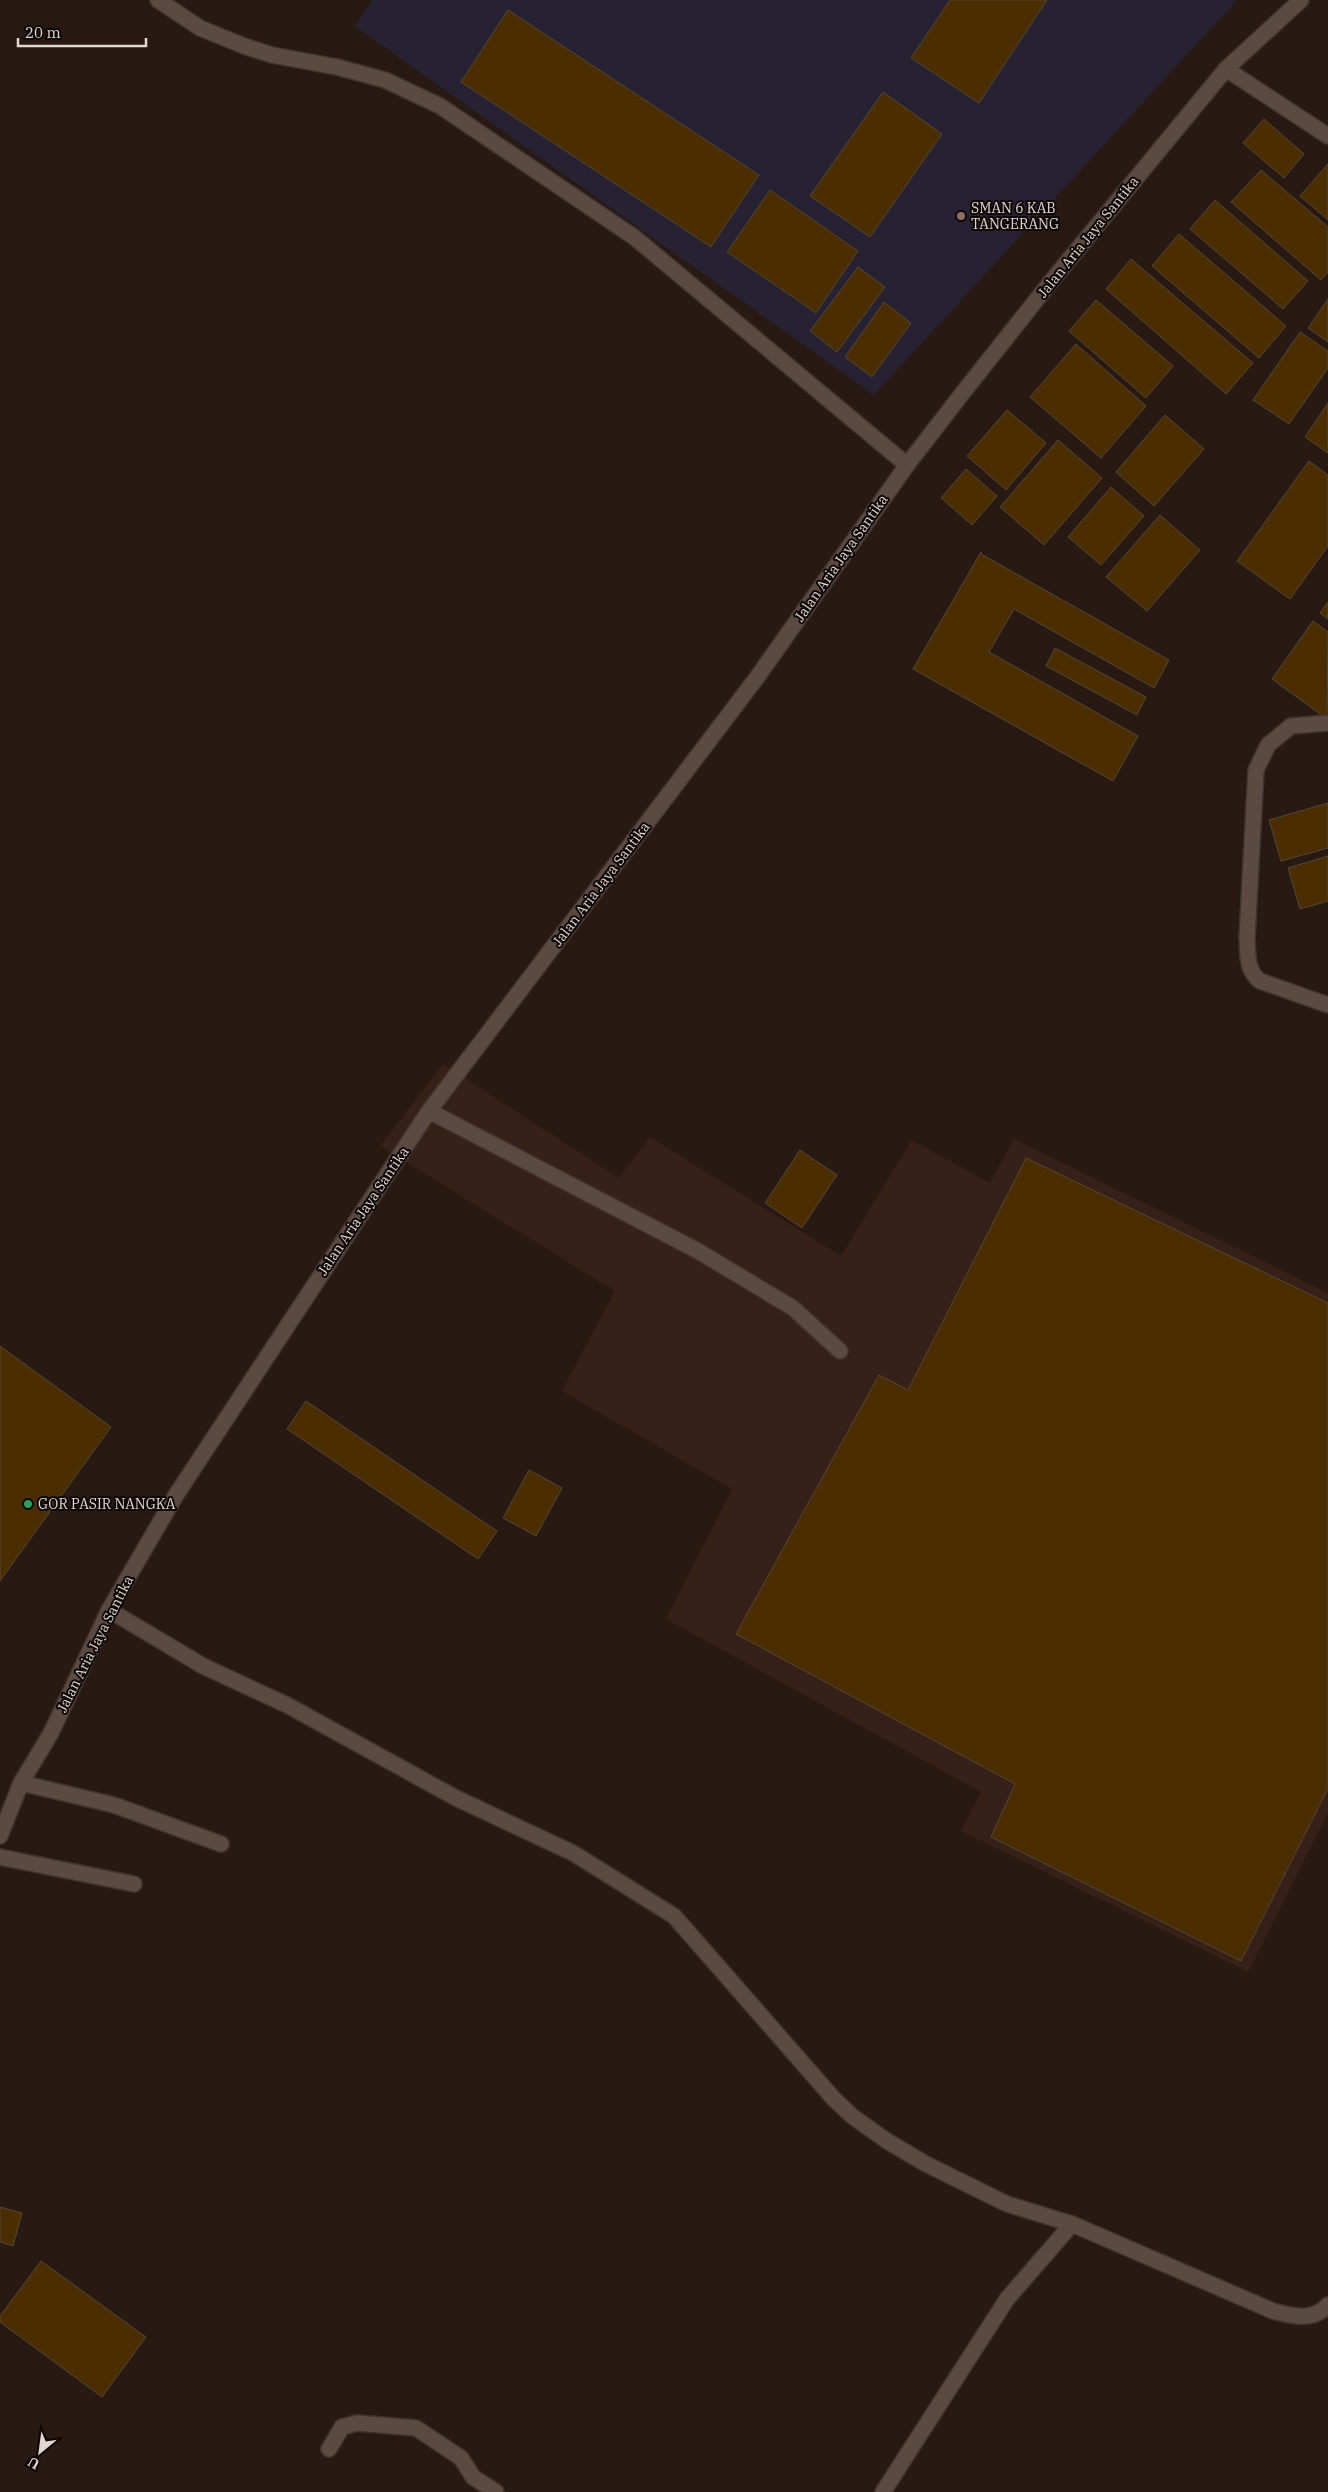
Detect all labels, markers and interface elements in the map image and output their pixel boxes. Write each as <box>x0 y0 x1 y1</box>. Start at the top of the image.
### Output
scale bar <box>18 15 145 47</box>
text: 20 m <box>25 23 61 42</box>
street label: Jalan Aria Jaya Santika <box>1033 172 1143 301</box>
place label: SMAN 6 KAB TANGERANG <box>971 199 1059 233</box>
marker: SMAN 6 KAB TANGERANG <box>955 210 967 222</box>
street label: Jalan Aria Jaya Santika <box>790 491 892 625</box>
street label: Jalan Aria Jaya Santika <box>548 818 654 950</box>
street label: Jalan Aria Jaya Santika <box>313 1143 413 1279</box>
place label: GOR PASIR NANGKA <box>38 1495 176 1513</box>
marker: GOR PASIR NANGKA <box>22 1498 34 1510</box>
street label: Jalan Aria Jaya Santika <box>53 1572 137 1715</box>
north arrow <box>15 2427 65 2477</box>
text: U <box>24 2453 43 2474</box>

